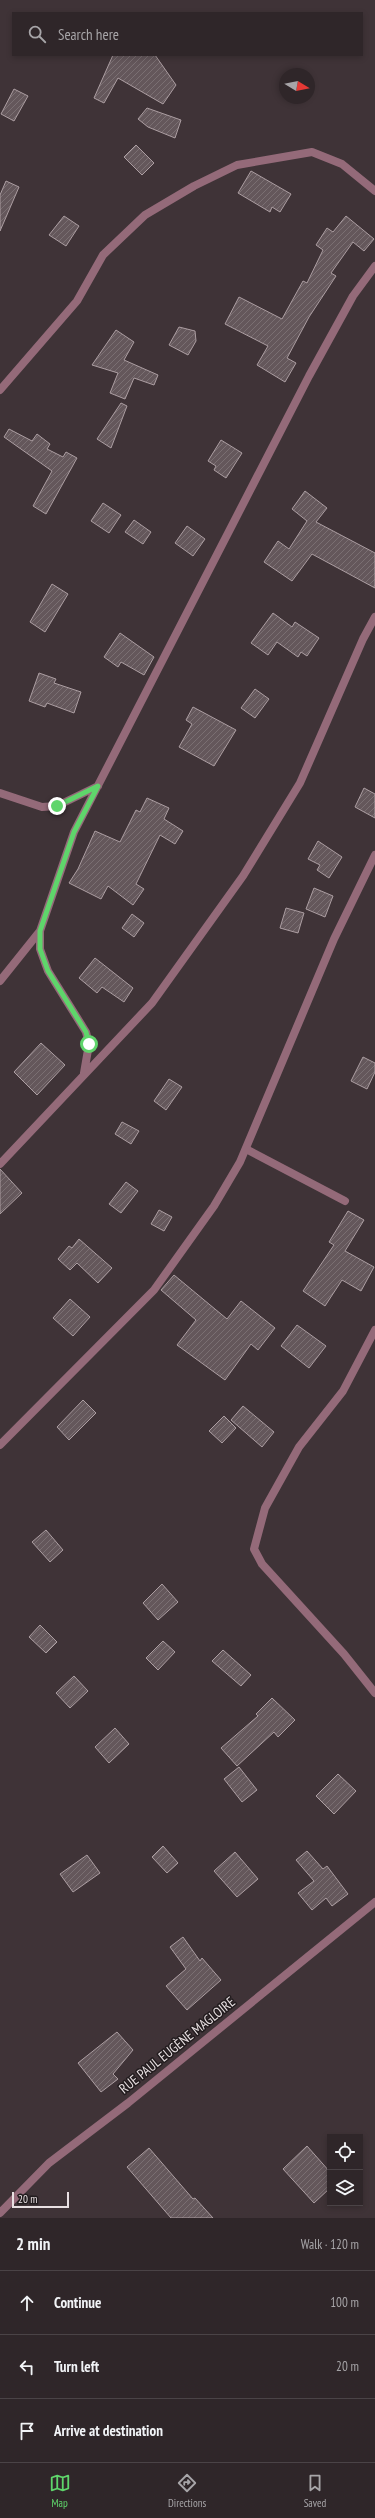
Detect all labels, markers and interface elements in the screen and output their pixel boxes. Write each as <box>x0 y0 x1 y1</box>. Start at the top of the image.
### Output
search box <box>12 12 363 56</box>
icon: search <box>26 23 48 45</box>
text: Search here <box>58 25 119 44</box>
north arrow <box>279 68 315 104</box>
route end <box>48 797 66 815</box>
route start <box>80 1035 98 1053</box>
street label: RUE PAUL EUGÈNE MAGLOIRE <box>115 1993 239 2097</box>
map controls <box>327 2134 363 2206</box>
button: locate <box>327 2134 363 2170</box>
button: layers <box>327 2170 363 2206</box>
scale bar <box>12 2190 69 2209</box>
text: 20 m <box>18 2192 37 2206</box>
text: 2 min <box>16 2233 50 2255</box>
text: Walk · 120 m <box>301 2236 359 2253</box>
icon: ahead <box>16 2292 38 2314</box>
text: Continue <box>54 2293 101 2312</box>
text: 100 m <box>330 2294 359 2311</box>
icon: left <box>16 2356 38 2378</box>
text: Turn left <box>54 2357 99 2376</box>
text: 20 m <box>336 2358 359 2375</box>
icon: arrive <box>16 2420 38 2442</box>
text: Arrive at destination <box>54 2421 163 2440</box>
tab: Map <box>49 2472 71 2510</box>
tab: Directions <box>168 2472 206 2510</box>
tab: Saved <box>304 2472 326 2510</box>

